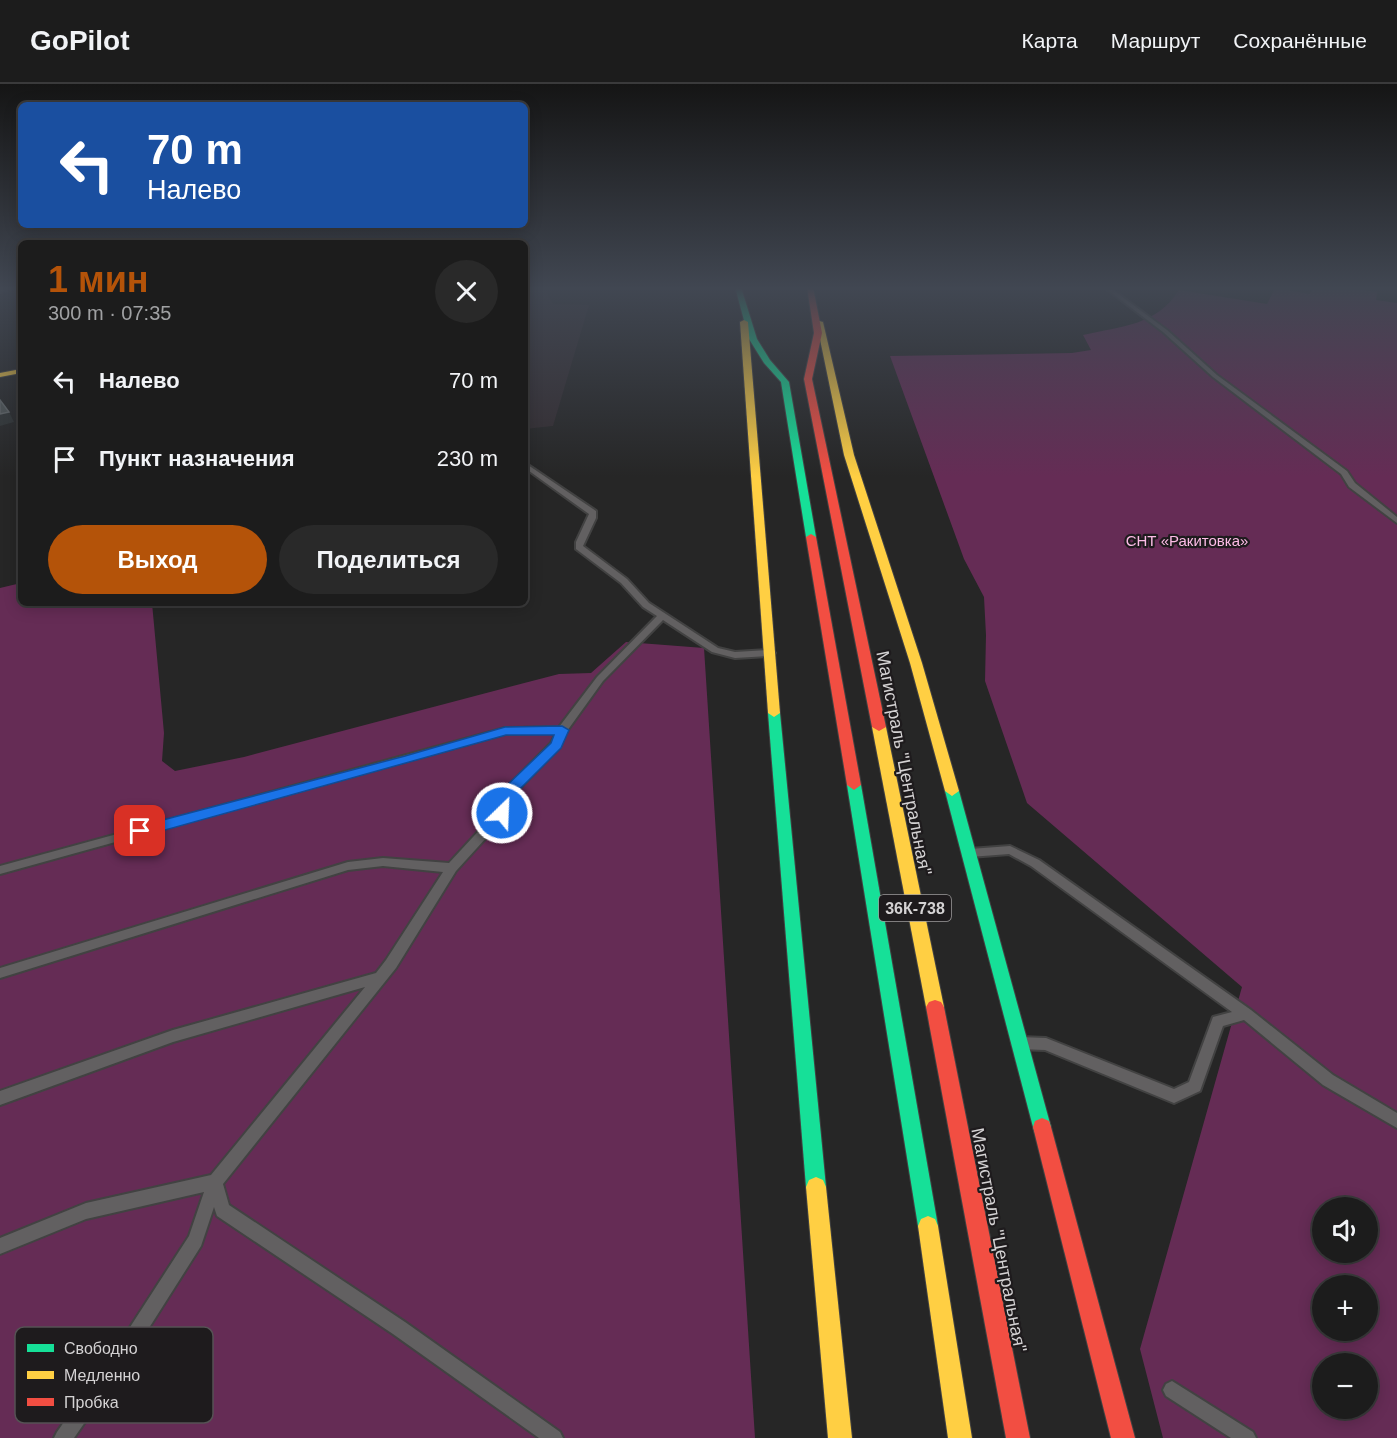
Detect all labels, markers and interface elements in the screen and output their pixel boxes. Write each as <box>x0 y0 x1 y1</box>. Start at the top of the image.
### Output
text: GoPilot <box>30 25 130 56</box>
text: Карта <box>1022 29 1078 52</box>
text: Маршрут <box>1111 29 1200 52</box>
text: Сохранённые <box>1233 29 1367 52</box>
icon: left <box>48 126 126 204</box>
text: 70 m <box>147 126 243 173</box>
text: Налево <box>147 175 241 205</box>
text: 1 мин <box>48 259 149 300</box>
button: close <box>435 260 498 323</box>
text: 300 m · 07:35 <box>48 302 171 324</box>
icon: left <box>48 365 81 398</box>
text: Налево <box>99 368 180 393</box>
text: 70 m <box>449 368 498 393</box>
icon: arrive <box>48 443 81 476</box>
text: Пункт назначения <box>99 446 295 471</box>
text: 230 m <box>437 446 498 471</box>
button: Выход <box>48 525 267 594</box>
button: Поделиться <box>279 525 498 594</box>
park label: СНТ «Ракитовка» <box>1126 532 1248 549</box>
street label: Магистраль "Центральная" <box>872 649 936 877</box>
position arrow <box>470 781 534 845</box>
pin <box>114 805 165 856</box>
icon: arrive <box>123 814 156 847</box>
road number: 36К-738 <box>879 895 951 921</box>
street label: Магистраль "Центральная" <box>967 1126 1031 1354</box>
map controls <box>1312 1197 1378 1419</box>
button: sound <box>1312 1197 1378 1263</box>
button: + <box>1312 1275 1378 1341</box>
legend <box>15 1327 213 1423</box>
text: Свободно <box>64 1340 138 1357</box>
button: − <box>1312 1353 1378 1419</box>
text: Медленно <box>64 1367 140 1384</box>
text: Пробка <box>64 1394 119 1411</box>

